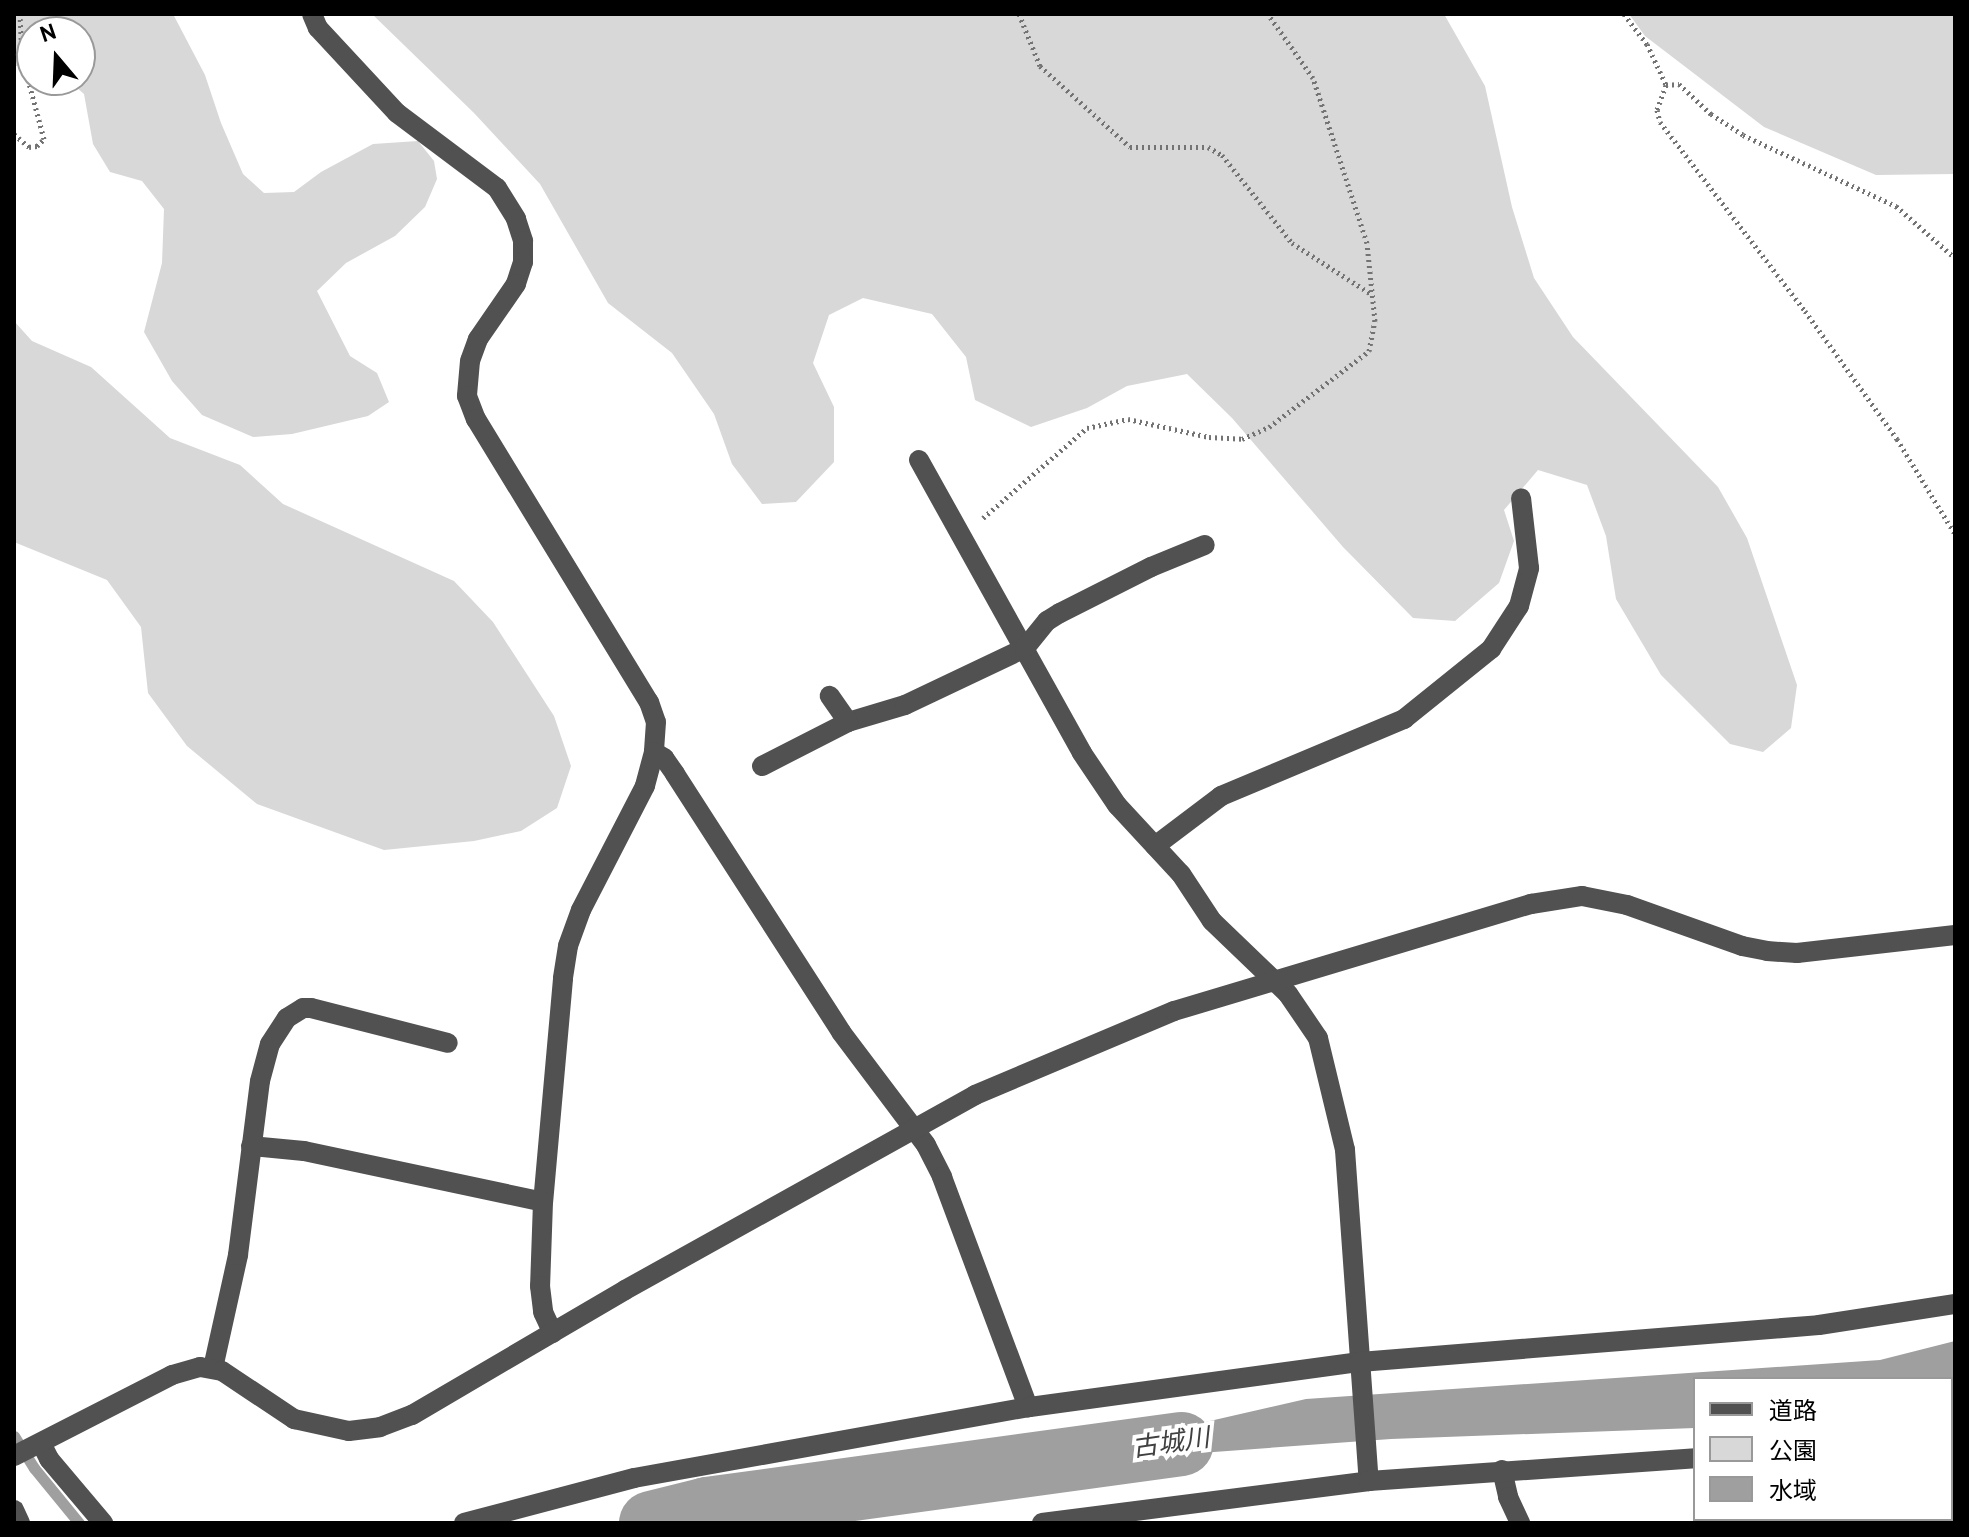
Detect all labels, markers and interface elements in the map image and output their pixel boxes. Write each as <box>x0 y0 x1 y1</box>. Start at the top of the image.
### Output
north arrow <box>16 16 96 96</box>
text: N <box>37 19 61 50</box>
legend <box>1693 1377 1953 1521</box>
text: 道路 <box>1769 1398 1817 1428</box>
water label: 古城川 <box>1130 1424 1212 1466</box>
text: 公園 <box>1769 1438 1817 1468</box>
text: 水域 <box>1769 1478 1817 1508</box>

